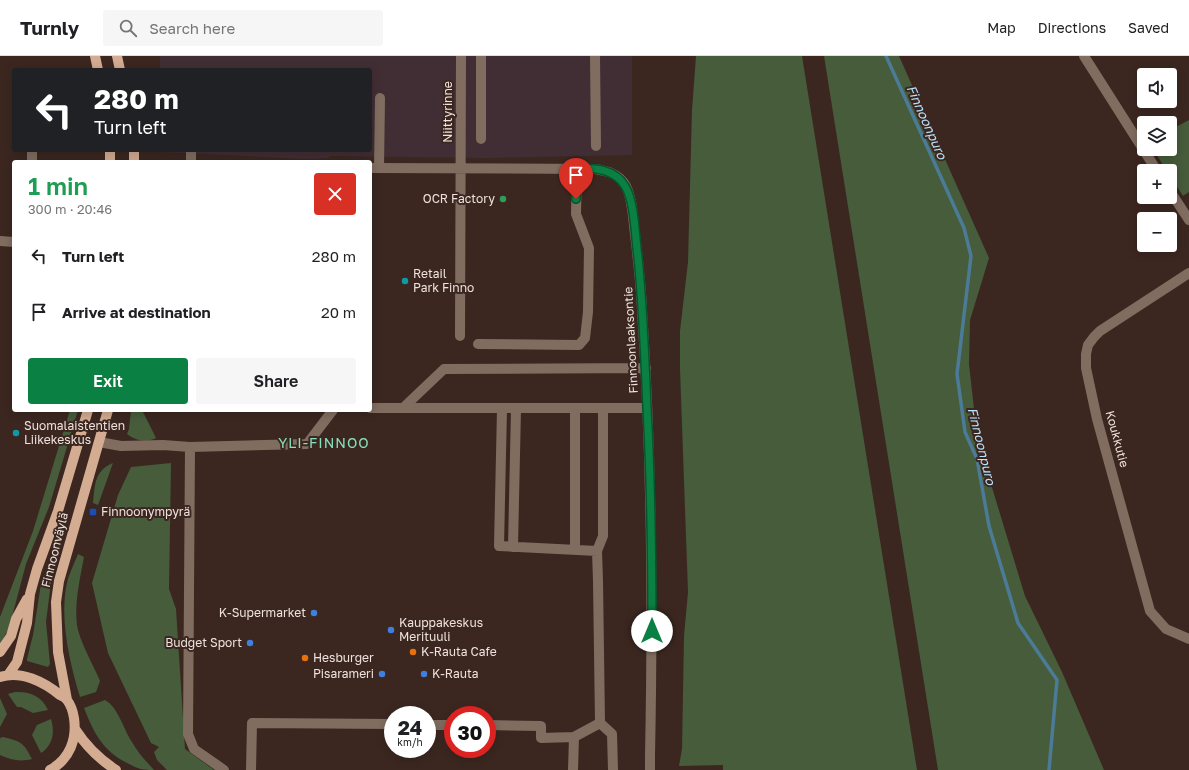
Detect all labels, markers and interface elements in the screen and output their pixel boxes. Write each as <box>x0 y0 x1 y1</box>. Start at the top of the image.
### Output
search box <box>103 10 383 46</box>
text: Turnly <box>20 16 79 39</box>
icon: search <box>117 17 139 39</box>
text: Search here <box>149 19 235 37</box>
text: Map <box>987 19 1016 36</box>
text: Directions <box>1038 19 1106 36</box>
text: Saved <box>1128 19 1169 36</box>
map controls <box>1137 68 1177 252</box>
button: sound <box>1137 68 1177 108</box>
street label: Niittyrinne <box>440 81 455 143</box>
text: 280 m <box>94 82 179 115</box>
water label: Finnoonpuro <box>904 82 951 163</box>
icon: left <box>28 84 80 136</box>
text: Turn left <box>94 116 167 138</box>
button: layers <box>1137 116 1177 156</box>
pin <box>559 158 593 199</box>
icon: arrive <box>565 164 587 186</box>
button: + <box>1137 164 1177 204</box>
text: 1 min <box>28 171 88 200</box>
button: close <box>314 173 356 215</box>
place label: OCR Factory <box>423 191 495 206</box>
marker: OCR Factory <box>498 194 508 204</box>
text: 300 m · 20:46 <box>28 201 112 217</box>
button: − <box>1137 212 1177 252</box>
icon: left <box>28 245 50 267</box>
text: Turn left <box>62 247 124 265</box>
text: 280 m <box>312 247 356 265</box>
place label: Retail Park Finno <box>413 266 474 295</box>
marker: Retail Park Finno <box>400 276 410 286</box>
street label: Finnoonlaaksontie <box>620 286 641 394</box>
icon: arrive <box>28 301 50 323</box>
text: Arrive at destination <box>62 303 211 321</box>
text: 20 m <box>321 303 356 321</box>
button: Exit <box>28 358 188 404</box>
button: Share <box>196 358 356 404</box>
water label: Finnoonpuro <box>965 406 1000 488</box>
street label: Koukkutie <box>1103 409 1132 469</box>
place label: Suomalaistentien Liikekeskus <box>24 418 125 447</box>
marker: Suomalaistentien Liikekeskus <box>11 428 21 438</box>
district label: YLI-FINNOO <box>278 434 370 451</box>
place label: Finnoonympyrä <box>101 504 190 519</box>
marker: Finnoonympyrä <box>88 507 98 517</box>
street label: Finnoonväylä <box>38 511 71 589</box>
place label: K-Supermarket <box>219 605 306 620</box>
marker: K-Supermarket <box>309 608 319 618</box>
position arrow <box>631 610 673 652</box>
place label: Kauppakeskus Merituuli <box>399 615 483 644</box>
marker: Kauppakeskus Merituuli <box>386 625 396 635</box>
place label: Budget Sport <box>165 635 242 650</box>
marker: Budget Sport <box>245 638 255 648</box>
place label: K-Rauta Cafe <box>421 644 497 659</box>
marker: K-Rauta Cafe <box>408 647 418 657</box>
place label: Hesburger <box>313 650 374 665</box>
marker: Hesburger <box>300 653 310 663</box>
place label: Pisarameri <box>313 666 374 681</box>
place label: K-Rauta <box>432 666 479 681</box>
marker: Pisarameri <box>377 669 387 679</box>
marker: K-Rauta <box>419 669 429 679</box>
speed limit sign: 30 <box>444 706 496 758</box>
text: 24 <box>398 715 422 739</box>
text: km/h <box>397 736 423 748</box>

